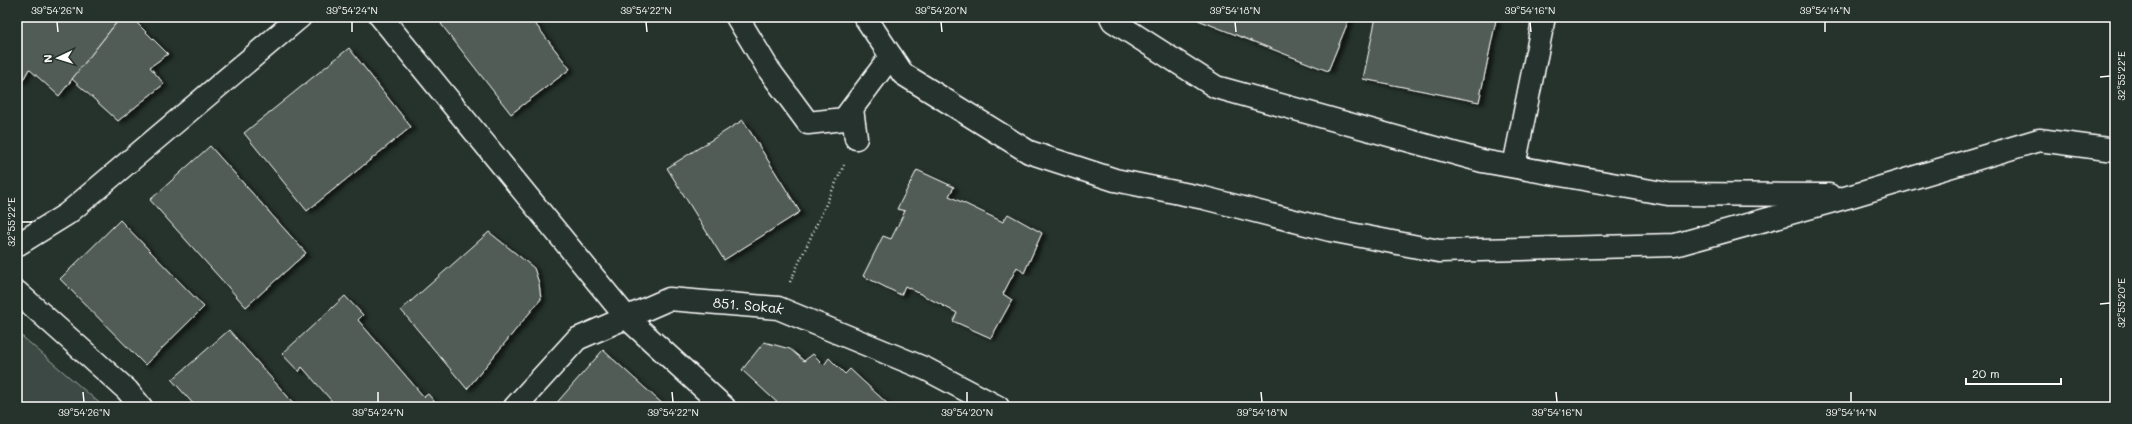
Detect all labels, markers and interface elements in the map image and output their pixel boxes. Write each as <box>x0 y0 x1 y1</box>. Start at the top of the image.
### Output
text: 39°54'26"N <box>31 3 83 17</box>
text: 39°54'24"N <box>326 3 378 17</box>
text: 39°54'22"N <box>620 3 672 17</box>
text: 39°54'20"N <box>915 3 967 17</box>
text: 39°54'18"N <box>1210 3 1260 17</box>
text: 39°54'16"N <box>1505 3 1555 17</box>
text: 39°54'14"N <box>1800 3 1850 17</box>
north arrow <box>38 38 78 78</box>
text: 32°55'22"E <box>2114 51 2128 101</box>
text: N <box>40 54 55 63</box>
text: 32°55'22"E <box>4 197 18 247</box>
text: 32°55'20"E <box>2114 278 2128 328</box>
street label: 851. Sokak <box>712 293 787 319</box>
scale bar <box>1966 360 2061 386</box>
text: 20 m <box>1972 365 2000 381</box>
text: 39°54'26"N <box>58 405 110 419</box>
text: 39°54'24"N <box>352 405 404 419</box>
text: 39°54'22"N <box>647 405 699 419</box>
text: 39°54'20"N <box>941 405 993 419</box>
text: 39°54'18"N <box>1237 405 1287 419</box>
text: 39°54'16"N <box>1532 405 1582 419</box>
text: 39°54'14"N <box>1826 405 1876 419</box>

